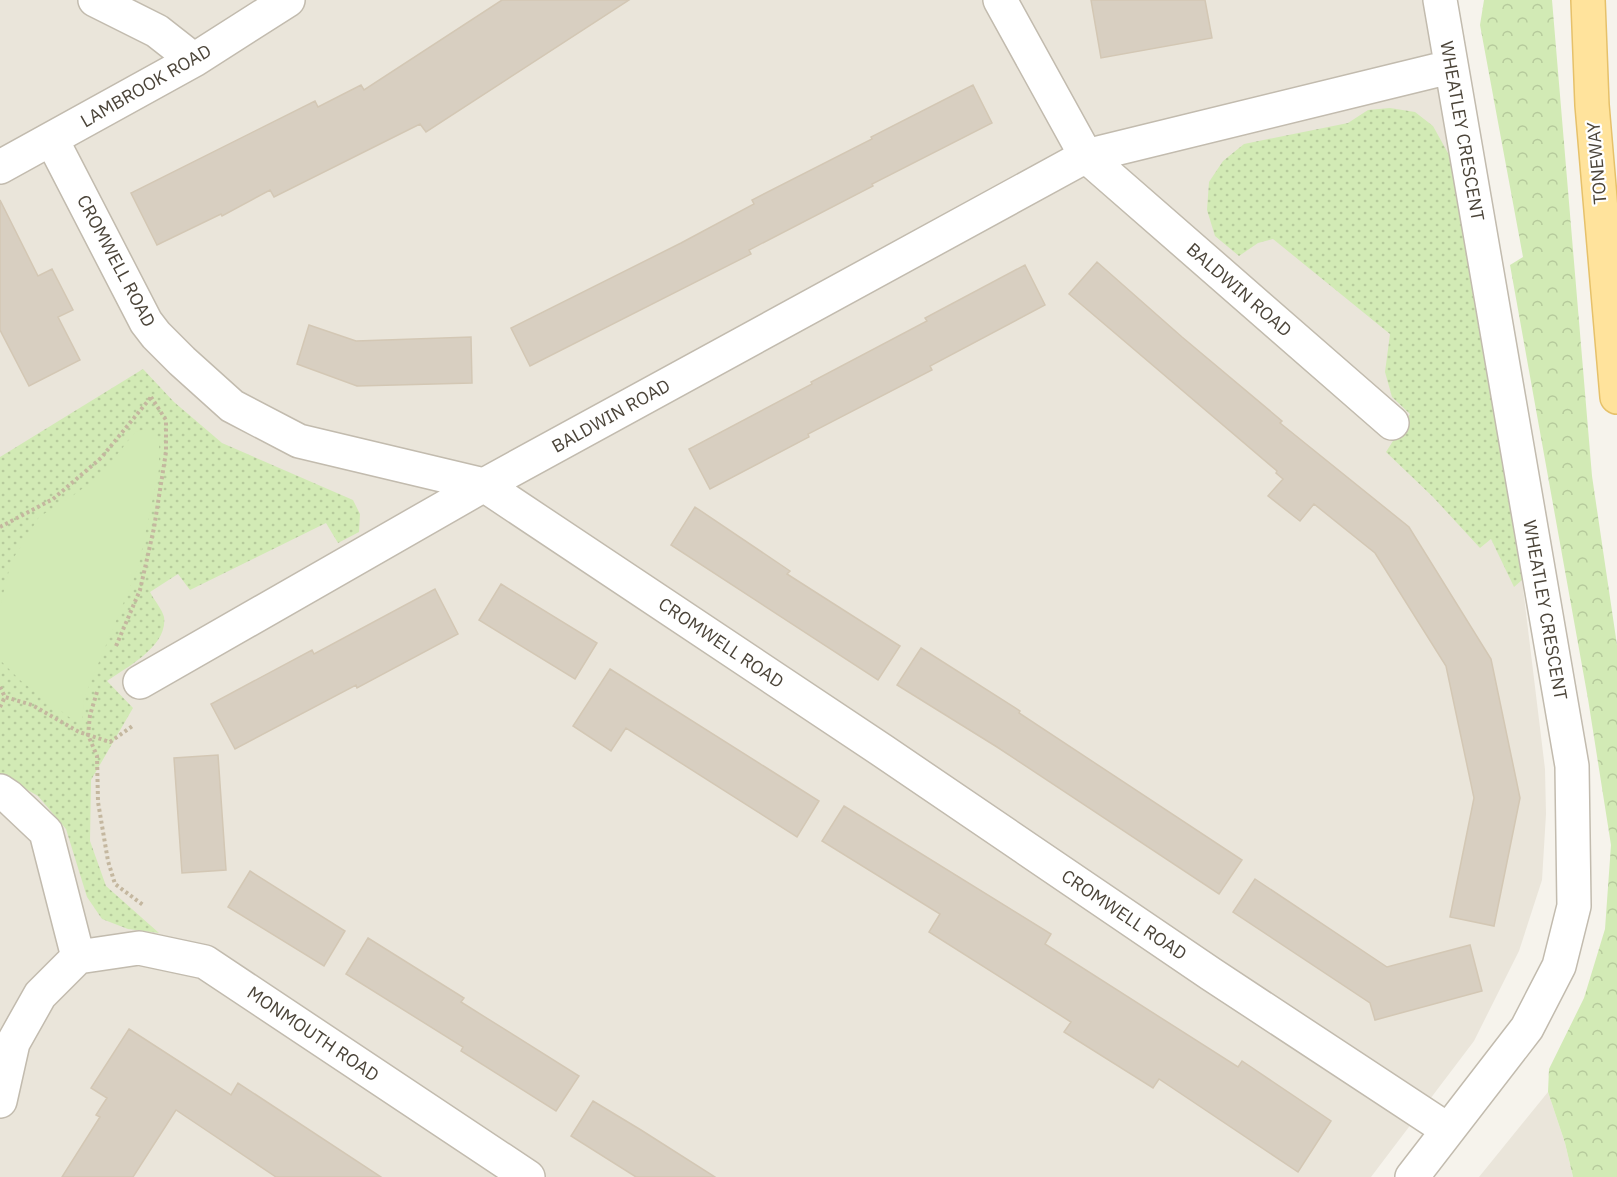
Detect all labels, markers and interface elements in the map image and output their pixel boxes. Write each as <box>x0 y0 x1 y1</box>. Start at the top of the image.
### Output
street label: LAMBROOK ROAD <box>76 39 215 132</box>
street label: WHEATLEY CRESCENT <box>1435 39 1490 223</box>
street label: TONEWAY <box>1581 120 1612 205</box>
street label: CROMWELL ROAD <box>72 191 161 331</box>
street label: BALDWIN ROAD <box>1182 238 1297 342</box>
street label: BALDWIN ROAD <box>548 374 674 458</box>
street label: WHEATLEY CRESCENT <box>1518 518 1573 702</box>
street label: CROMWELL ROAD <box>654 592 788 693</box>
street label: CROMWELL ROAD <box>1057 864 1191 965</box>
street label: MONMOUTH ROAD <box>243 981 384 1086</box>

